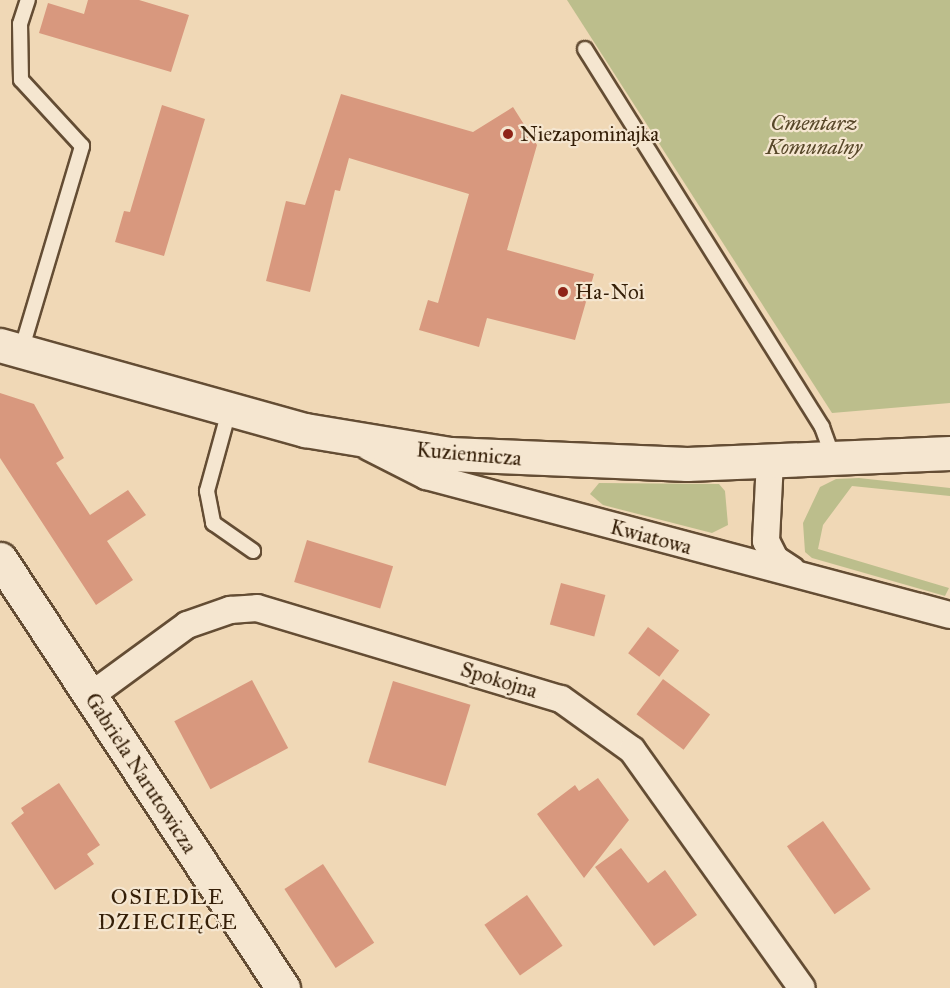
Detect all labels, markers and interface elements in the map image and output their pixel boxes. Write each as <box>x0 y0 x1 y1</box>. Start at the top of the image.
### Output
park label: Cmentarz Komunalny <box>766 110 862 160</box>
place label: Niezapominajka <box>520 121 659 147</box>
marker: Niezapominajka <box>501 127 515 141</box>
place label: Ha-Noi <box>575 279 645 305</box>
marker: Ha-Noi <box>556 285 570 299</box>
street label: Kuziennicza <box>415 437 523 471</box>
street label: Kwiatowa <box>608 514 694 560</box>
street label: Spokojna <box>458 656 540 704</box>
street label: Gabriela Narutowicza <box>80 688 202 858</box>
district label: OSIEDLE DZIECIĘCE <box>98 883 238 934</box>

